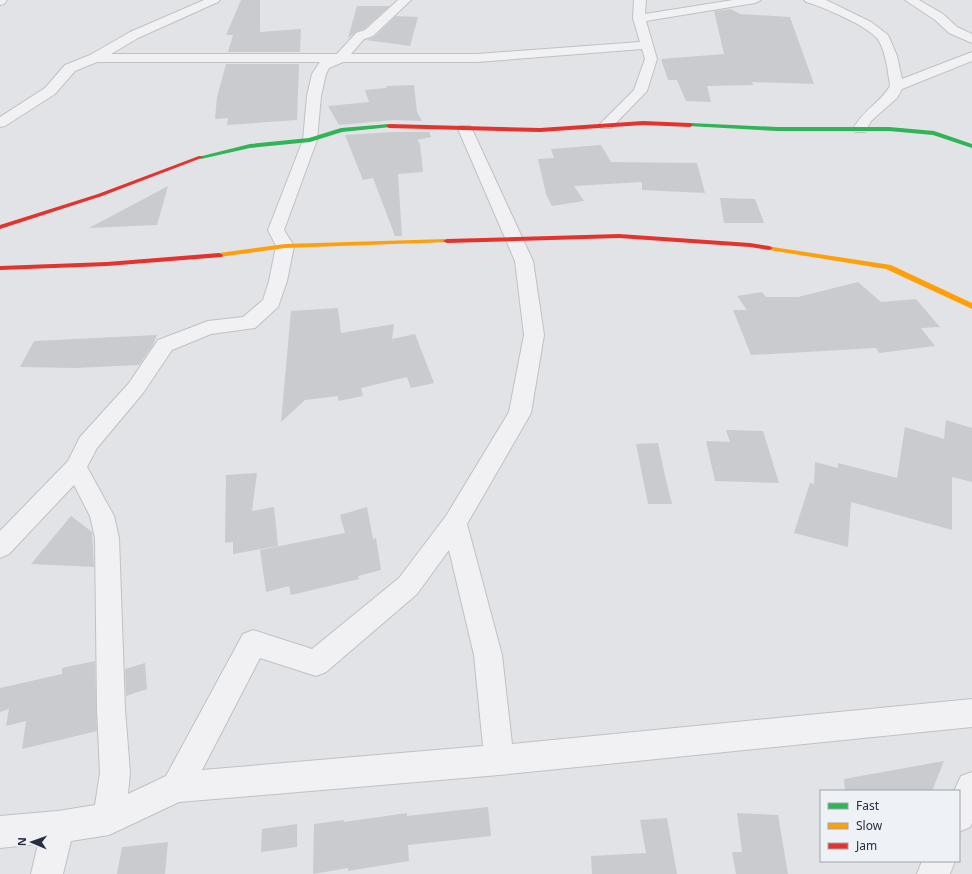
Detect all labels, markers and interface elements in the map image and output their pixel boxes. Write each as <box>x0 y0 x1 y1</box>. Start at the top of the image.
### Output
legend <box>820 790 960 862</box>
text: Fast <box>856 797 880 814</box>
text: Slow <box>856 817 883 834</box>
north arrow <box>12 822 52 862</box>
text: N <box>14 837 29 846</box>
text: Jam <box>855 837 877 854</box>

